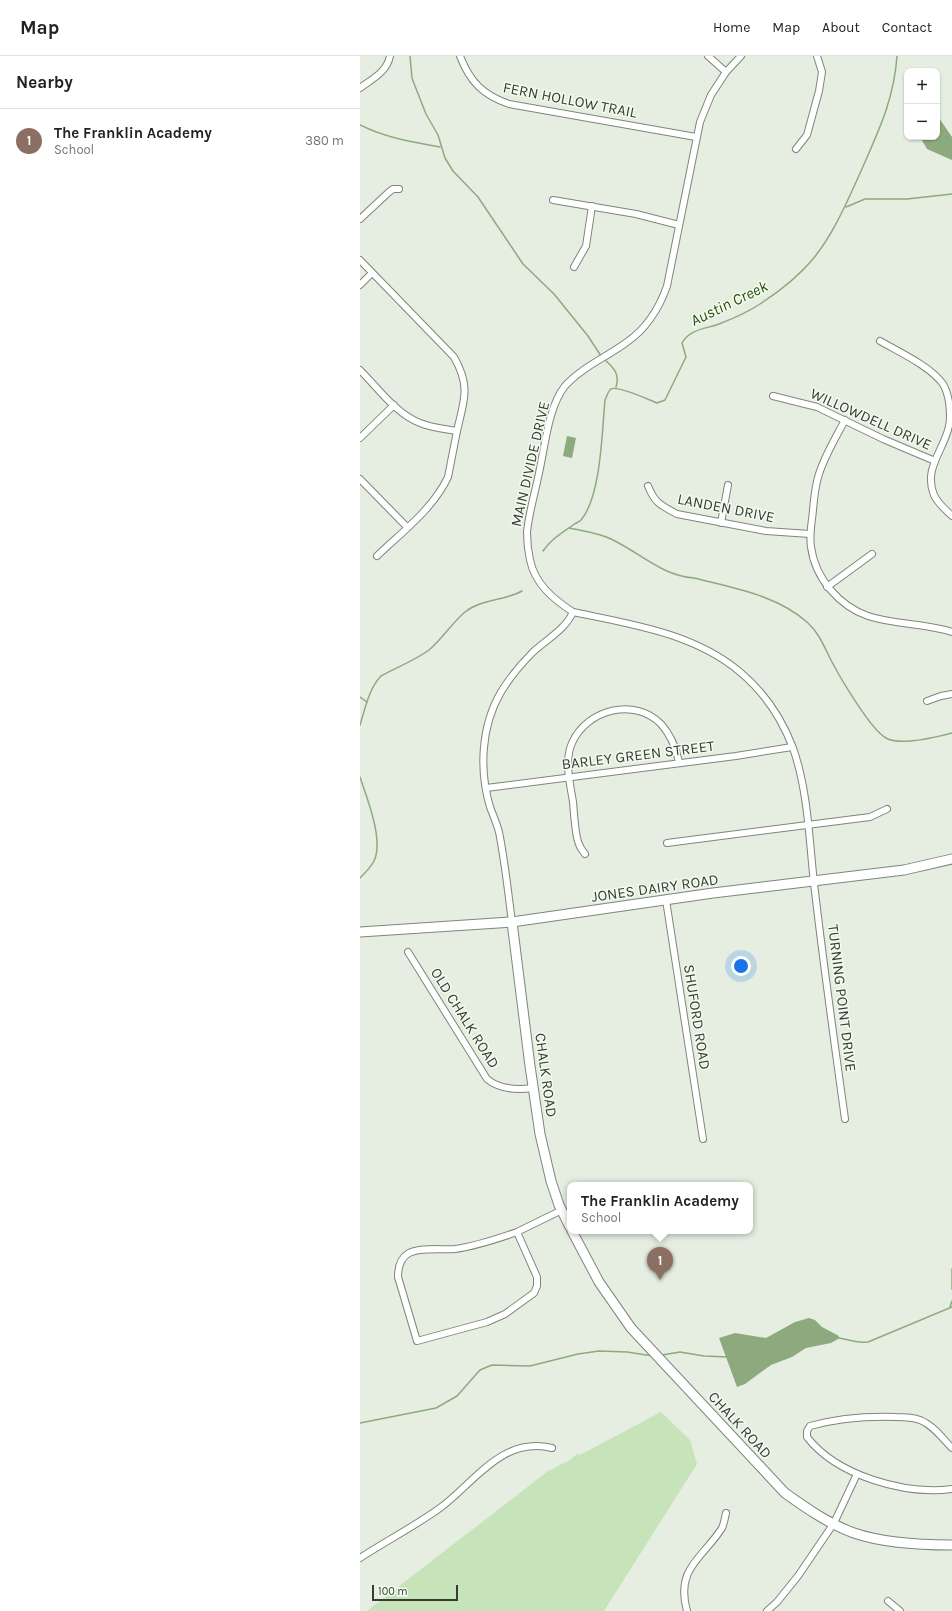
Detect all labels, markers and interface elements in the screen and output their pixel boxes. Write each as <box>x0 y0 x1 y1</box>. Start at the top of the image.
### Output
text: Map <box>20 17 59 39</box>
text: Home <box>713 19 750 36</box>
text: Map <box>772 19 800 36</box>
text: About <box>822 19 860 36</box>
text: Contact <box>882 19 932 36</box>
map controls <box>904 68 940 140</box>
button: + <box>904 68 940 104</box>
text: Nearby <box>16 72 73 92</box>
street label: FERN HOLLOW TRAIL <box>501 78 639 122</box>
button: − <box>904 104 940 140</box>
text: The Franklin Academy <box>54 124 212 142</box>
text: 1 <box>27 133 31 148</box>
text: 380 m <box>305 133 344 148</box>
text: School <box>54 142 94 157</box>
water label: Austin Creek <box>687 276 772 330</box>
street label: WILLOWDELL DRIVE <box>808 384 934 454</box>
street label: MAIN DIVIDE DRIVE <box>507 400 553 528</box>
street label: LANDEN DRIVE <box>676 490 776 526</box>
street label: BARLEY GREEN STREET <box>560 737 716 773</box>
street label: JONES DAIRY ROAD <box>590 870 720 906</box>
street label: TURNING POINT DRIVE <box>824 923 860 1073</box>
your location <box>731 956 751 976</box>
street label: SHUFORD ROAD <box>680 963 714 1071</box>
street label: OLD CHALK ROAD <box>427 964 503 1072</box>
street label: CHALK ROAD <box>531 1032 561 1118</box>
popup <box>567 1182 753 1234</box>
text: The Franklin Academy <box>581 1192 739 1210</box>
text: School <box>581 1210 621 1225</box>
pin: 1 <box>647 1247 673 1280</box>
street label: CHALK ROAD <box>704 1388 776 1462</box>
scale bar <box>372 1583 458 1602</box>
text: 100 m <box>378 1585 408 1598</box>

